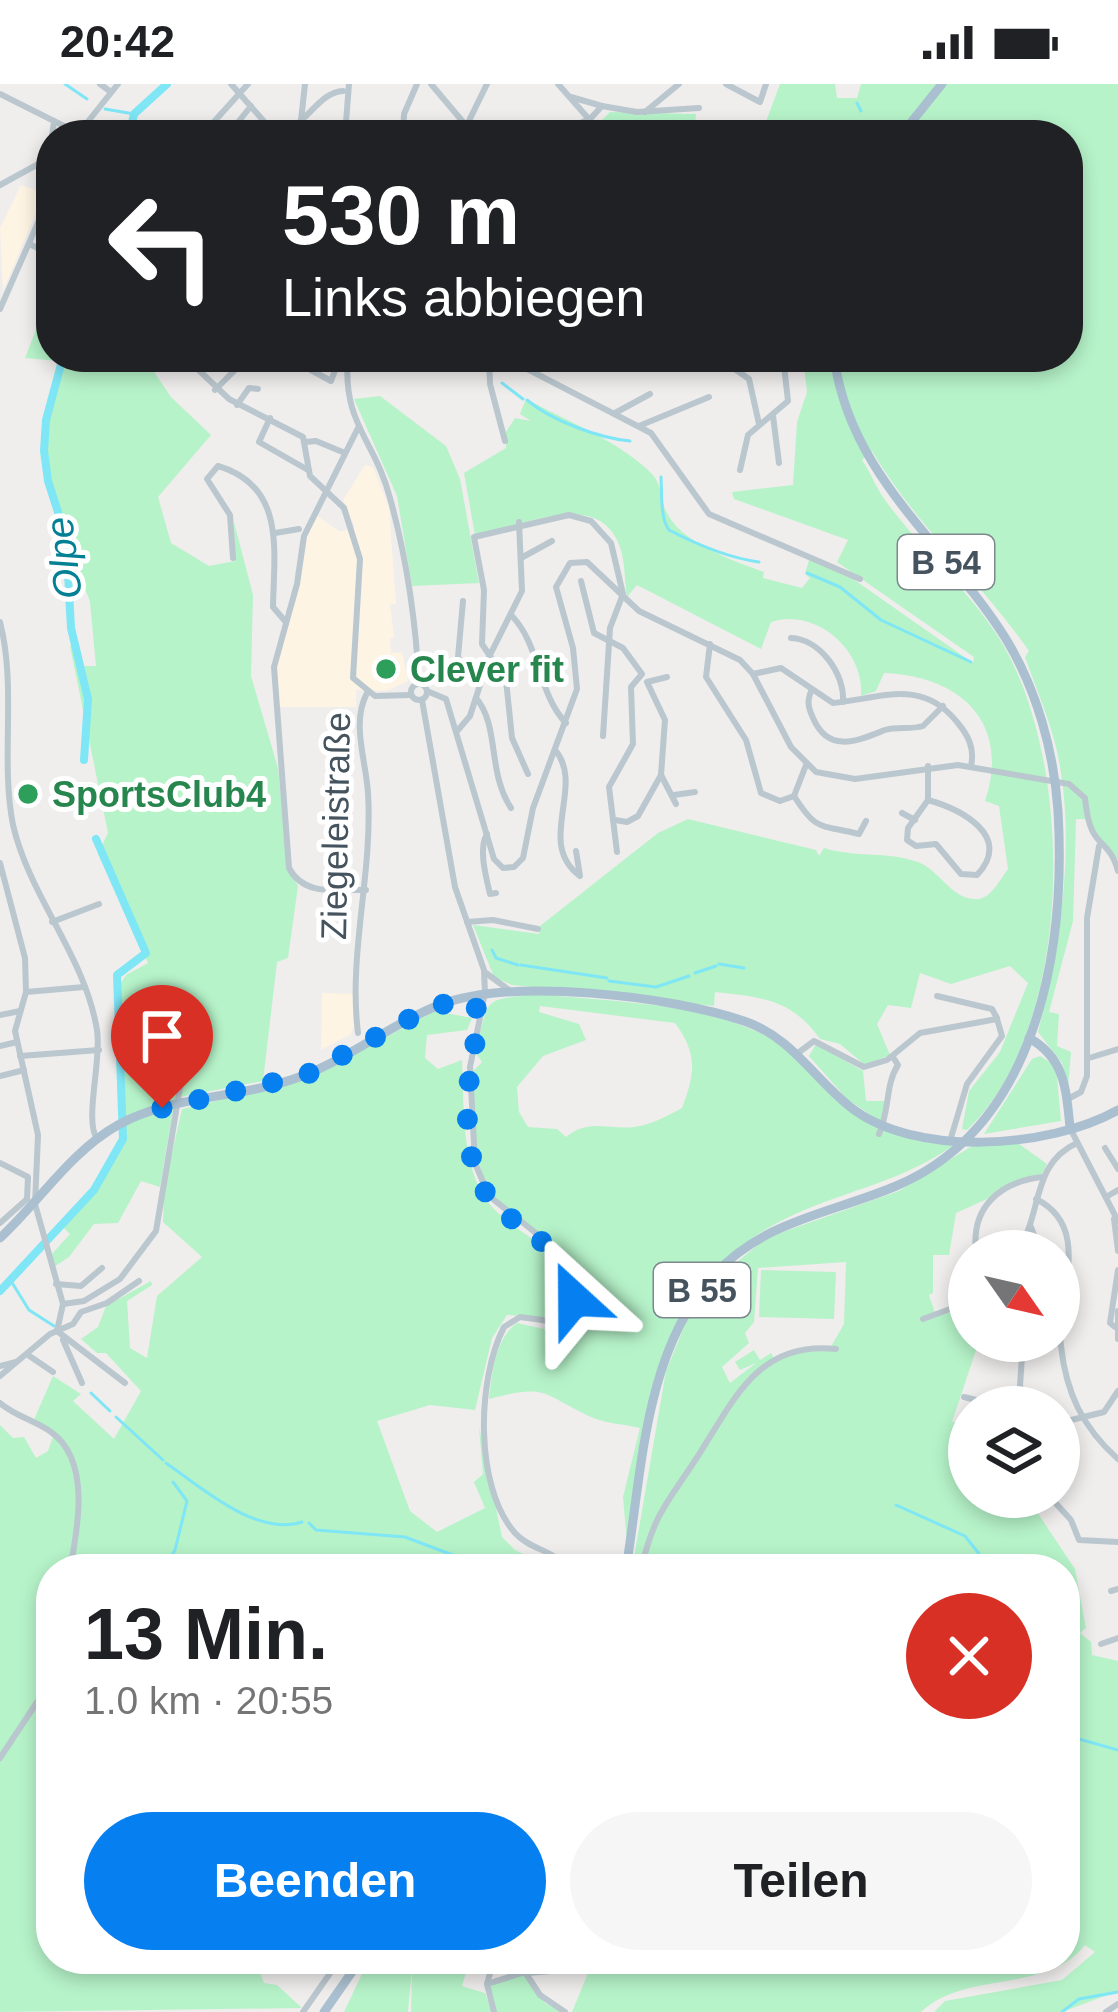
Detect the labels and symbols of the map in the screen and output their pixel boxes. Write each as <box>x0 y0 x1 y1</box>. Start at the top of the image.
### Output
water label: Olpe <box>37 514 90 601</box>
road number: B 54 <box>898 535 994 589</box>
place label: Clever fit <box>410 649 564 690</box>
marker: Clever fit <box>373 656 399 682</box>
street label: Ziegeleistraße <box>313 712 358 940</box>
place label: SportsClub4 <box>52 774 266 815</box>
marker: SportsClub4 <box>15 781 41 807</box>
pin <box>111 985 213 1108</box>
north arrow <box>948 1230 1080 1362</box>
position arrow <box>511 1236 637 1362</box>
road number: B 55 <box>654 1263 750 1317</box>

